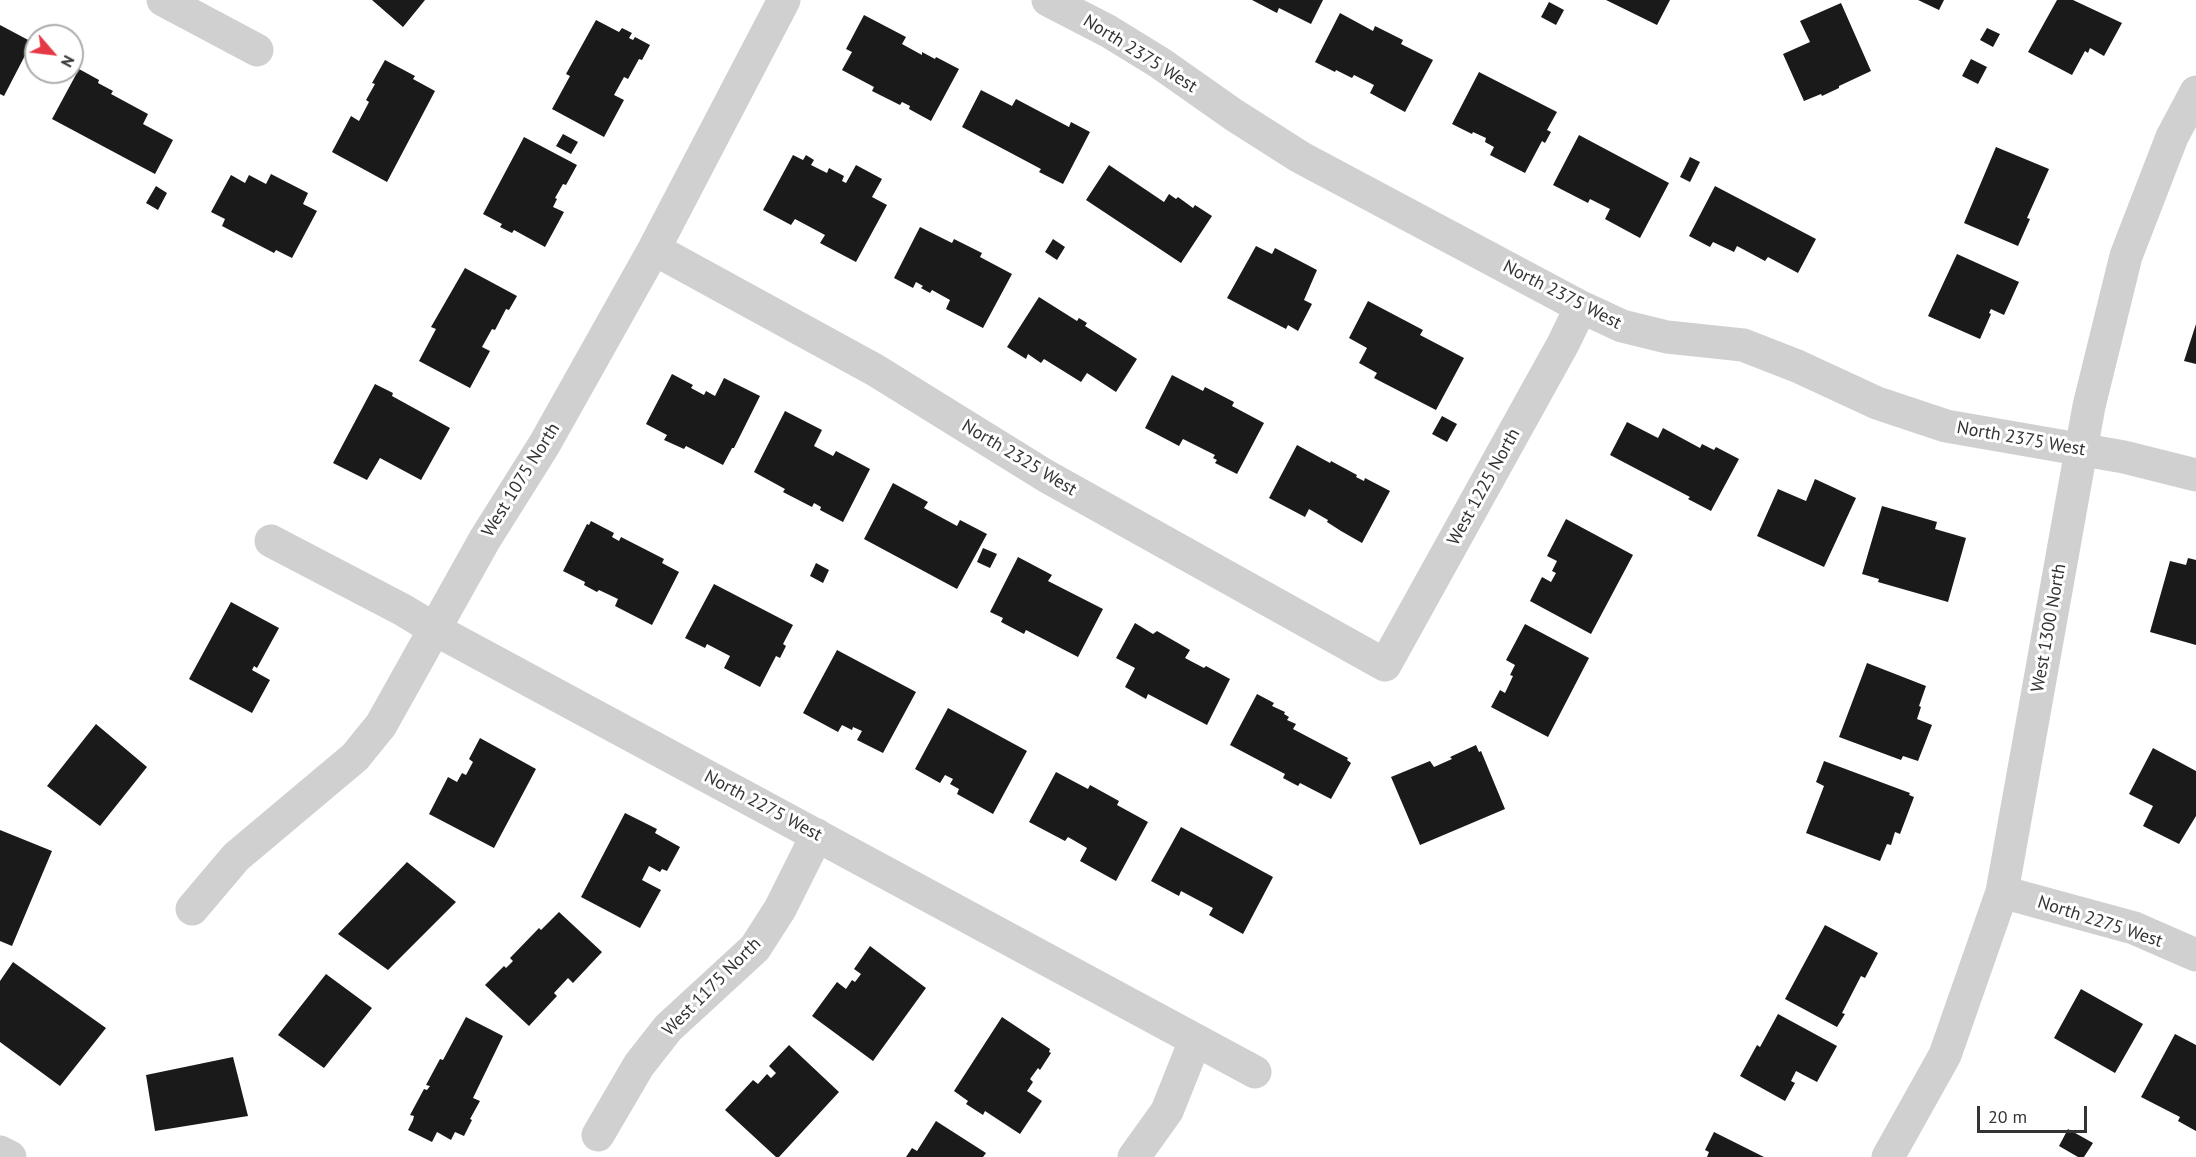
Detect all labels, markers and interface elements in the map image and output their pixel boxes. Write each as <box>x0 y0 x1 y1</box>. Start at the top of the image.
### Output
street label: North 2375 West <box>1079 10 1201 98</box>
north arrow <box>24 24 84 84</box>
text: N <box>57 52 79 71</box>
street label: North 2375 West <box>1499 256 1625 334</box>
street label: North 2325 West <box>958 415 1080 501</box>
street label: North 2375 West <box>1955 417 2087 461</box>
street label: West 1075 North <box>477 419 565 541</box>
street label: West 1225 North <box>1443 425 1525 549</box>
street label: West 1300 North <box>2027 562 2071 694</box>
street label: North 2275 West <box>700 766 826 846</box>
street label: North 2275 West <box>2035 892 2165 952</box>
street label: West 1175 North <box>658 933 766 1041</box>
scale bar <box>1980 1094 2090 1132</box>
text: 20 m <box>1988 1105 2027 1128</box>

